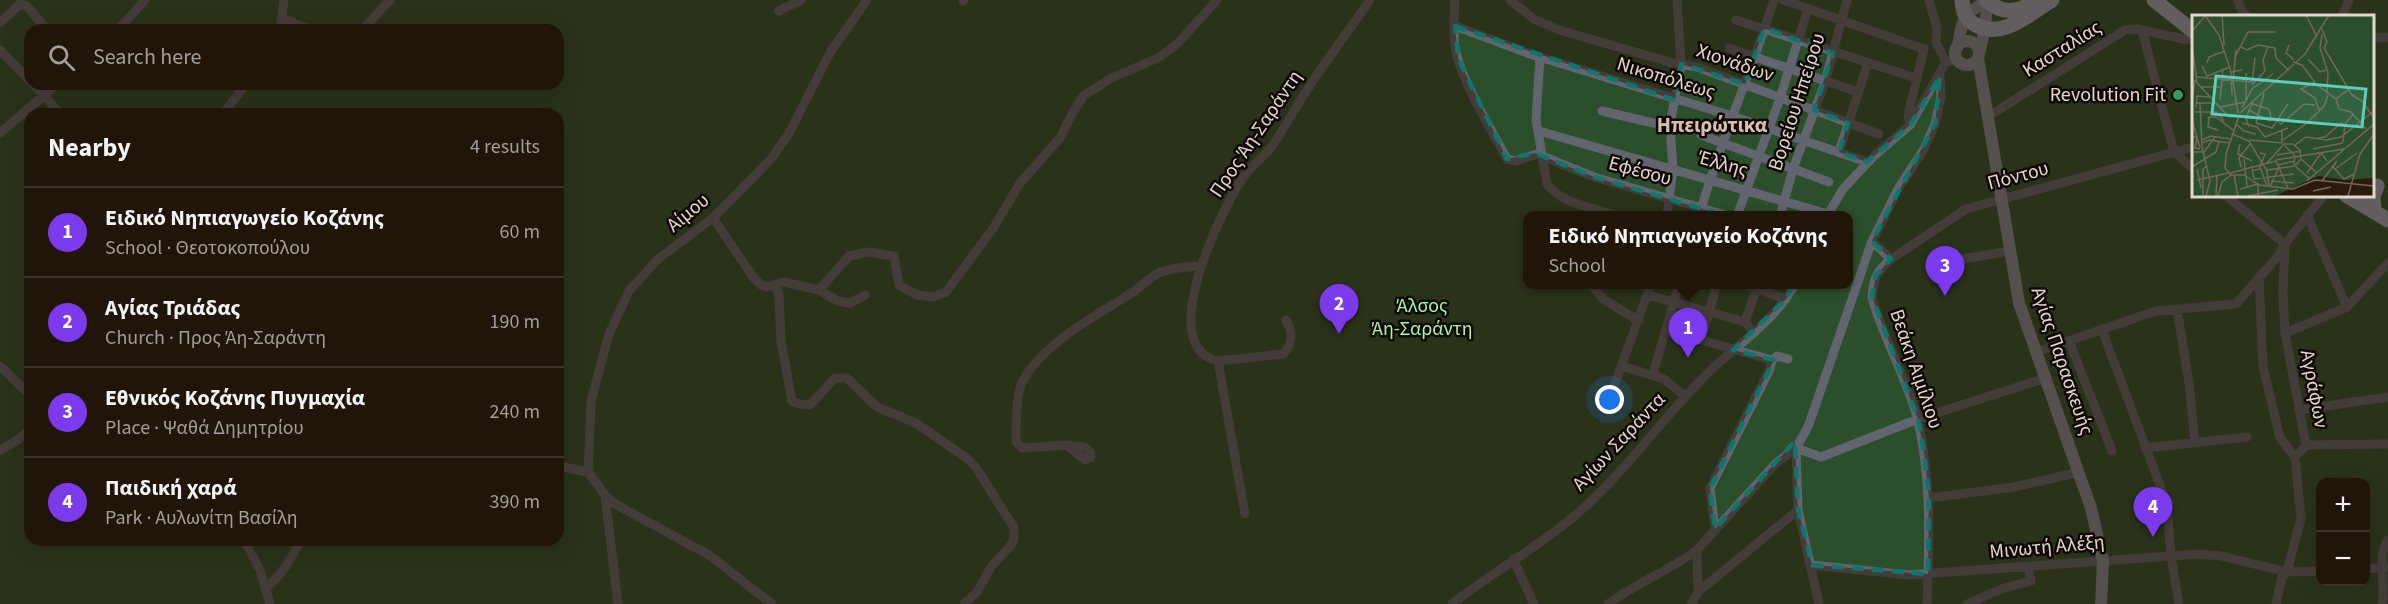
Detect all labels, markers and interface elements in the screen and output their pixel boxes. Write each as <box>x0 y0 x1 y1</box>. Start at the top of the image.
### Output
street label: Κασταλίας <box>2017 14 2107 84</box>
inset map <box>2192 15 2373 196</box>
search box <box>24 24 564 90</box>
street label: Βορείου Ηπείρου <box>1762 30 1832 174</box>
street label: Χιονάδων <box>1693 37 1778 89</box>
icon: search <box>45 41 78 74</box>
text: Search here <box>93 41 201 73</box>
street label: Νικοπόλεως <box>1613 50 1719 106</box>
street label: Προς Άη-Σαράντη <box>1203 65 1309 203</box>
place label: Revolution Fit <box>2050 81 2166 109</box>
marker: Revolution Fit <box>2171 88 2185 102</box>
district label: Ηπειρώτικα <box>1657 110 1768 140</box>
text: Nearby <box>48 129 131 166</box>
text: 4 results <box>470 133 540 161</box>
street label: Έλλης <box>1694 143 1751 185</box>
street label: Εφέσου <box>1605 149 1675 193</box>
street label: Πόντου <box>1984 154 2052 198</box>
street label: Αίμου <box>661 187 715 239</box>
text: Ειδικό Νηπιαγωγείο Κοζάνης <box>105 202 384 234</box>
popup <box>1523 211 1853 289</box>
text: 1 <box>62 218 73 246</box>
text: 60 m <box>500 218 540 246</box>
text: Ειδικό Νηπιαγωγείο Κοζάνης <box>1548 220 1828 252</box>
text: School · Θεοτοκοπούλου <box>105 234 310 262</box>
pin: 3 <box>1926 246 1964 296</box>
text: School <box>1548 252 1606 280</box>
street label: Αγίας Παρασκευής <box>2024 283 2101 439</box>
pin: 2 <box>1320 284 1358 334</box>
text: Αγίας Τριάδας <box>105 292 240 324</box>
park label: Άλσος Άη-Σαράντη <box>1372 292 1472 343</box>
street label: Βεάκη Αιμίλιου <box>1882 306 1950 432</box>
text: 2 <box>62 308 73 336</box>
text: 190 m <box>490 308 540 336</box>
pin: 1 <box>1668 308 1708 358</box>
text: Church · Προς Άη-Σαράντη <box>105 324 326 352</box>
street label: Αγράφων <box>2293 348 2335 431</box>
text: Εθνικός Κοζάνης Πυγμαχία <box>105 382 365 414</box>
your location <box>1595 385 1624 414</box>
street label: Αγίων Σαράντα <box>1566 387 1672 497</box>
text: 3 <box>62 398 73 426</box>
text: 240 m <box>490 398 540 426</box>
text: Place · Ψαθά Δημητρίου <box>105 414 304 442</box>
text: Παιδική χαρά <box>105 472 236 504</box>
map controls <box>2316 478 2370 586</box>
button: + <box>2316 478 2370 532</box>
text: 4 <box>62 488 73 516</box>
text: 390 m <box>490 488 540 516</box>
pin: 4 <box>2134 488 2172 537</box>
text: Park · Αυλωνίτη Βασίλη <box>105 504 298 532</box>
street label: Μινωτή Αλέξη <box>1988 528 2106 566</box>
button: − <box>2316 532 2370 586</box>

